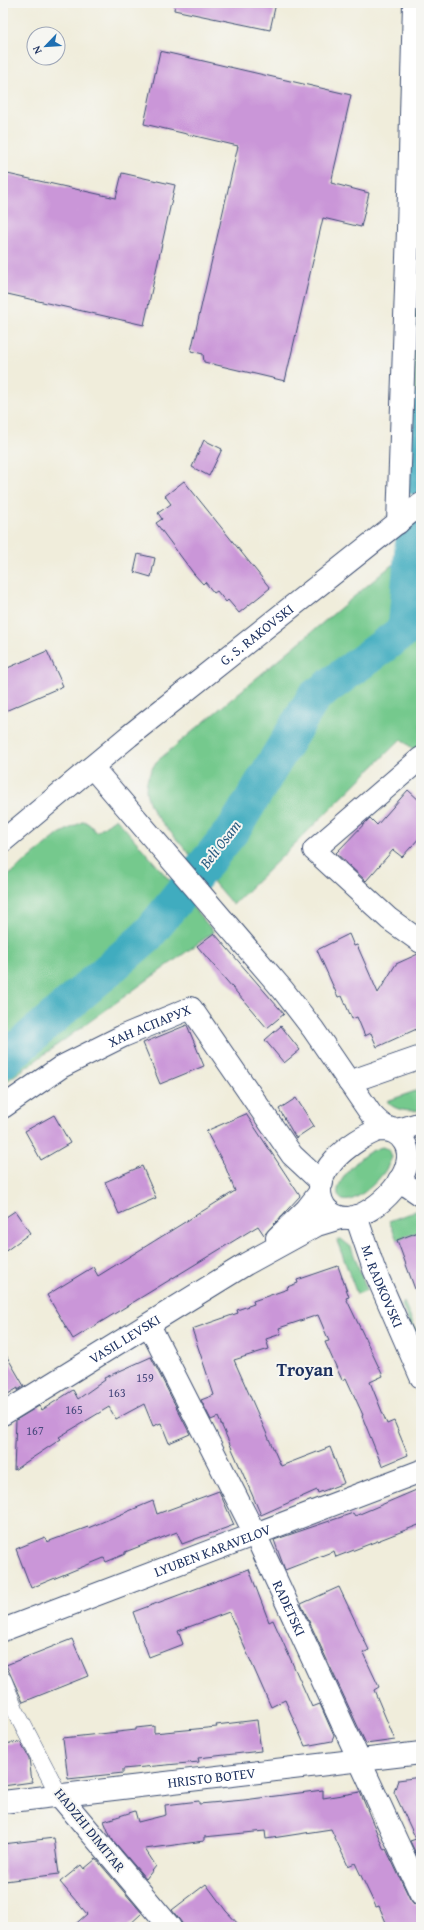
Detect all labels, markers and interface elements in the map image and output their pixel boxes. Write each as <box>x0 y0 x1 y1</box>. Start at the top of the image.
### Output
north arrow <box>26 26 66 66</box>
text: N <box>28 43 46 57</box>
street label: G. S. RAKOVSKI <box>215 599 298 670</box>
water label: Beli Osam <box>194 816 245 873</box>
street label: ХАН АСПАРУХ <box>104 999 194 1052</box>
street label: M. RADKOVSKI <box>357 1242 408 1331</box>
street label: VASIL LEVSKI <box>85 1309 164 1368</box>
district label: Troyan <box>276 1356 334 1383</box>
house number: 159 <box>136 1369 154 1386</box>
house number: 163 <box>108 1384 126 1401</box>
house number: 165 <box>65 1401 83 1418</box>
house number: 167 <box>26 1422 44 1439</box>
street label: LYUBEN KARAVELOV <box>151 1519 274 1582</box>
street label: RADETSKI <box>268 1577 311 1639</box>
street label: HRISTO BOTEV <box>166 1762 257 1793</box>
street label: HADZHI DIMITAR <box>50 1784 131 1877</box>

